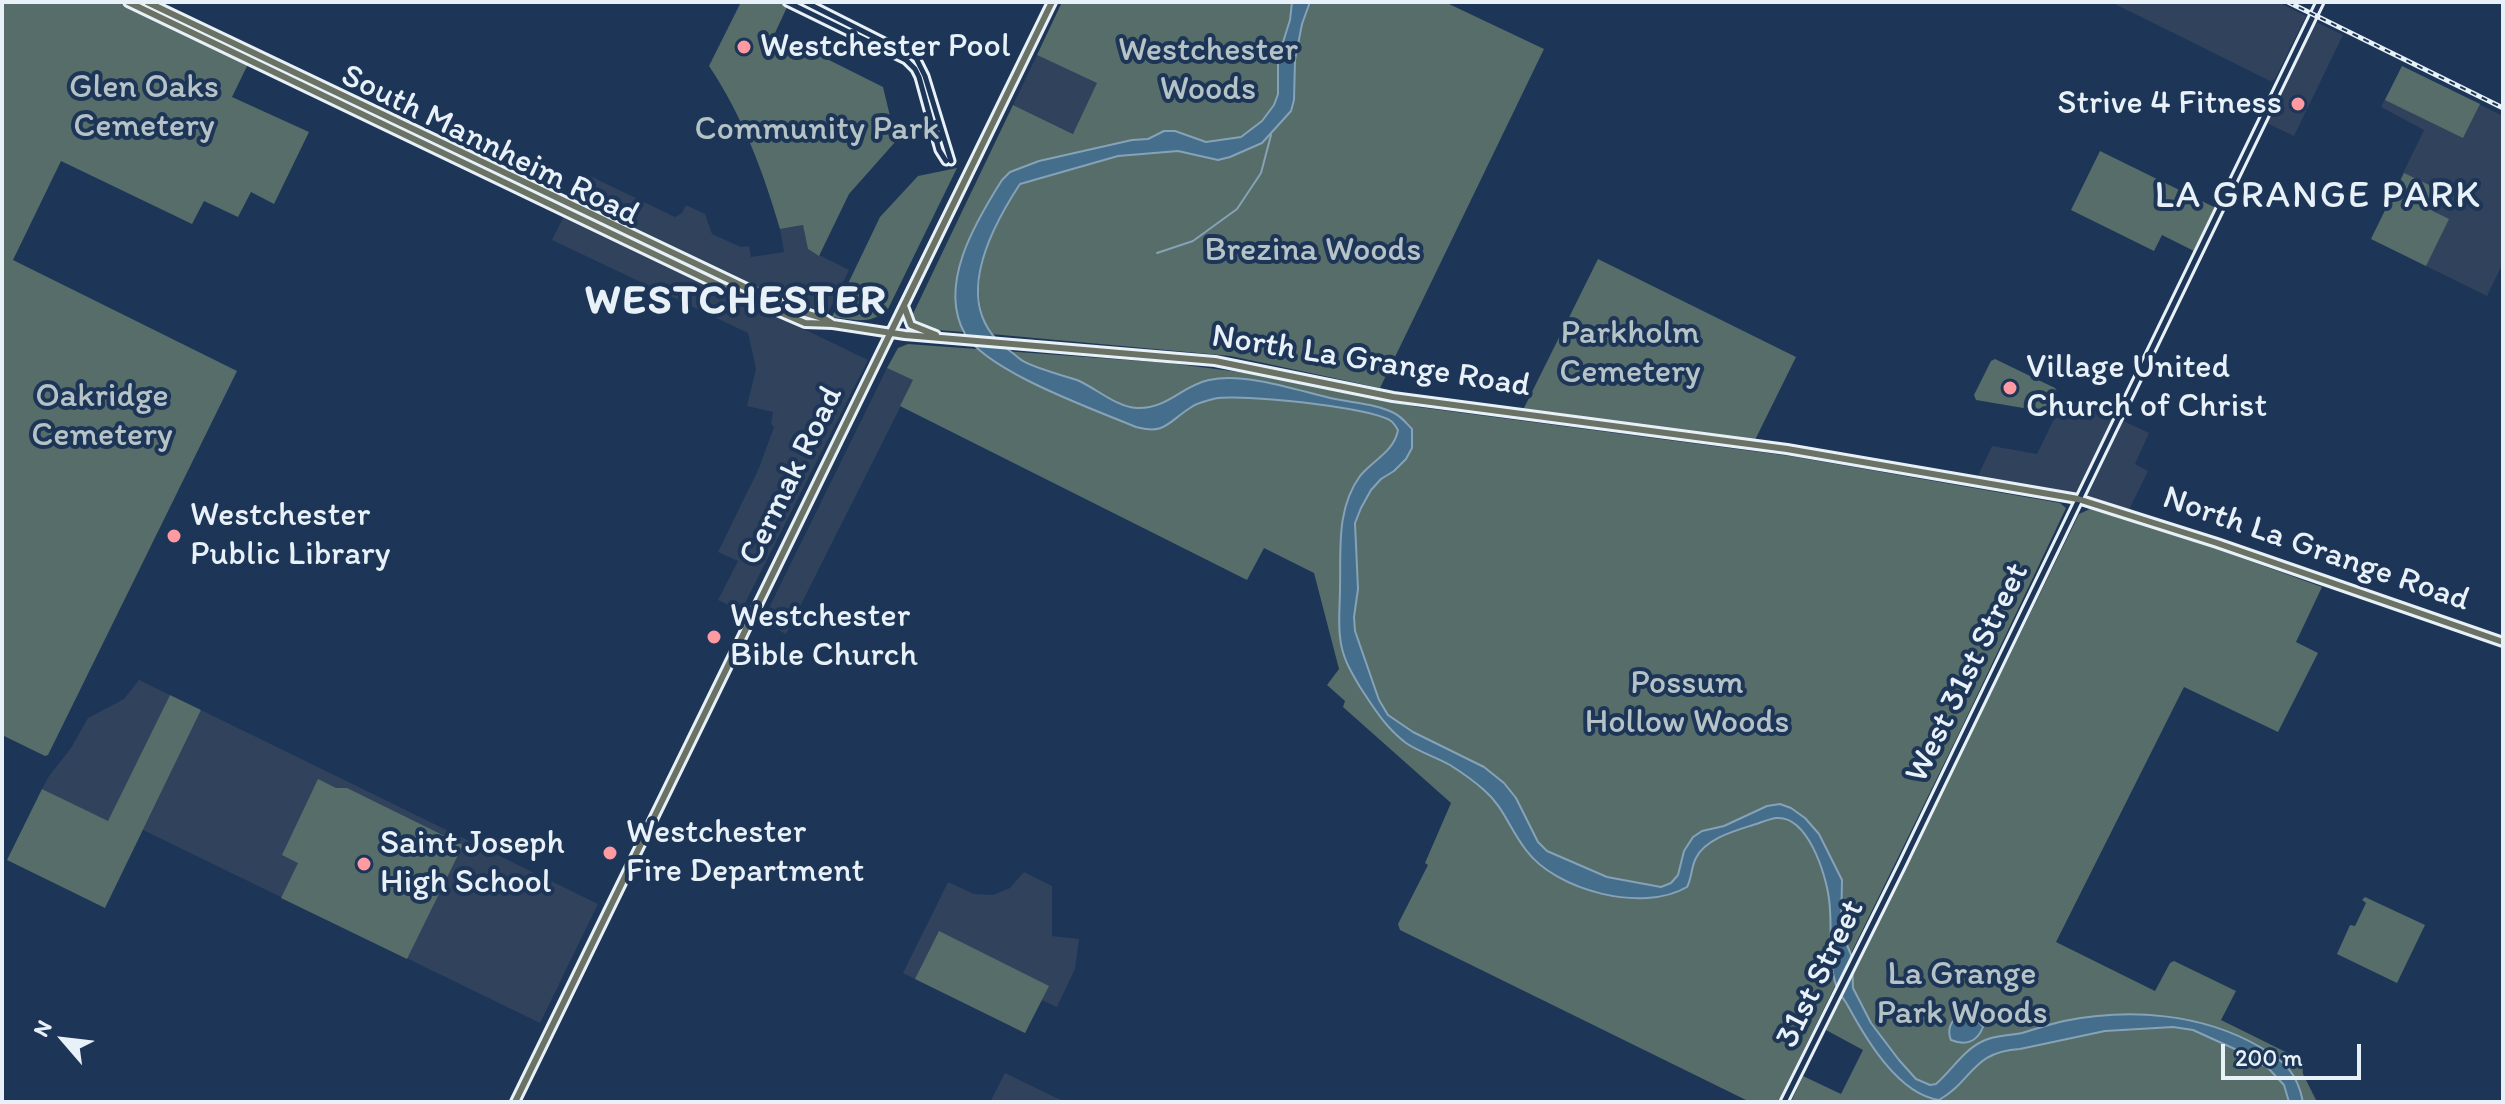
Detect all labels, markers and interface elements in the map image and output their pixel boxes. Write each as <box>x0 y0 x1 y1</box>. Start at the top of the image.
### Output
place label: Westchester Pool <box>760 27 1011 67</box>
park label: Westchester Woods <box>1118 31 1298 110</box>
marker: Westchester Pool <box>735 38 753 56</box>
street label: South Mannheim Road <box>334 56 646 236</box>
park label: Glen Oaks Cemetery <box>69 68 219 148</box>
place label: Strive 4 Fitness <box>2057 84 2282 124</box>
marker: Strive 4 Fitness <box>2289 95 2307 113</box>
park label: Community Park <box>695 110 939 150</box>
district label: LA GRANGE PARK <box>2154 174 2482 220</box>
park label: Brezina Woods <box>1205 231 1421 271</box>
district label: WESTCHESTER <box>584 277 888 327</box>
park label: Parkholm Cemetery <box>1559 314 1701 394</box>
street label: North La Grange Road <box>1209 317 1533 407</box>
place label: Village United Church of Christ <box>2026 348 2267 428</box>
park label: Oakridge Cemetery <box>31 377 173 456</box>
marker: Village United Church of Christ <box>2001 379 2019 397</box>
street label: Cermak Road <box>731 380 853 572</box>
street label: North La Grange Road <box>2157 478 2475 622</box>
place label: Westchester Public Library <box>190 496 390 576</box>
marker: Westchester Public Library <box>165 527 183 545</box>
street label: West 31st Street <box>1897 557 2039 789</box>
place label: Westchester Bible Church <box>730 597 918 676</box>
marker: Westchester Bible Church <box>705 628 723 646</box>
park label: Possum Hollow Woods <box>1585 664 1789 744</box>
place label: Westchester Fire Department <box>626 813 864 892</box>
place label: Saint Joseph High School <box>380 824 565 904</box>
marker: Westchester Fire Department <box>601 844 619 862</box>
marker: Saint Joseph High School <box>355 855 373 873</box>
street label: 31st Street <box>1768 893 1874 1055</box>
park label: La Grange Park Woods <box>1876 955 2048 1034</box>
north arrow <box>24 1000 104 1080</box>
text: N <box>27 1016 58 1041</box>
scale bar <box>2225 1028 2365 1078</box>
text: 200 m <box>2235 1043 2303 1072</box>

